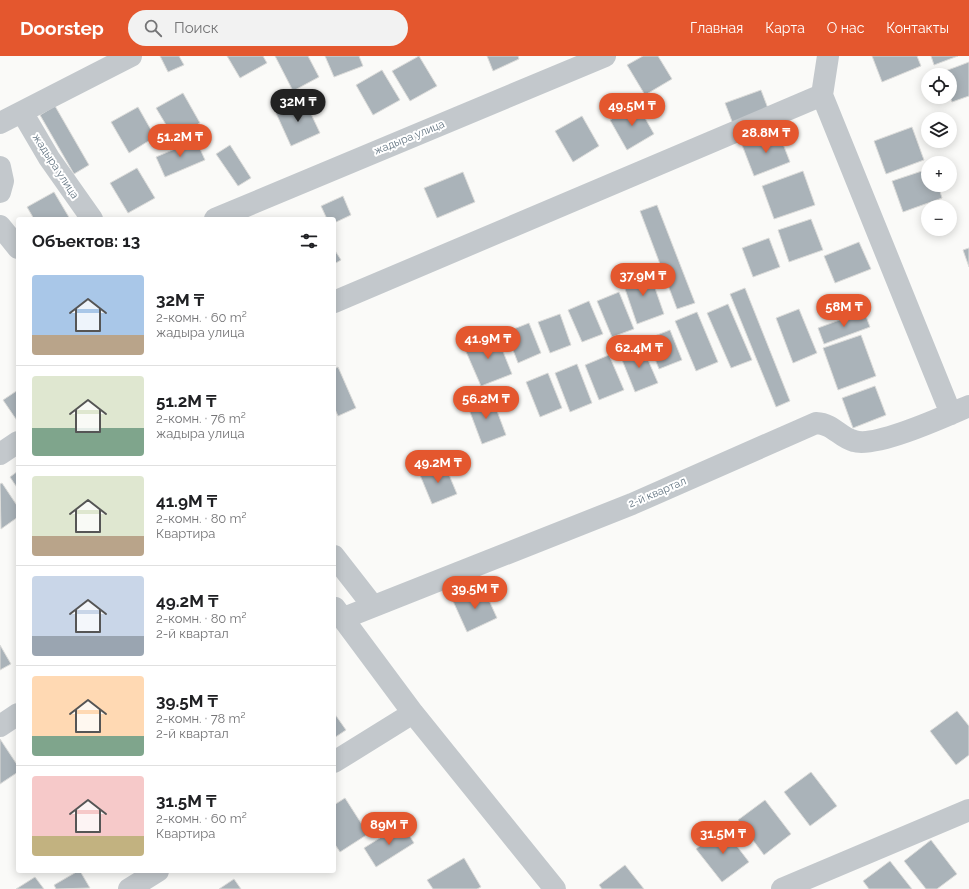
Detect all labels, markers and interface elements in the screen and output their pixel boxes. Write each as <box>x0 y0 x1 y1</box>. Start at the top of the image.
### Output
search box <box>128 10 408 46</box>
text: Doorstep <box>20 17 104 39</box>
icon: search <box>142 17 164 39</box>
text: Поиск <box>174 19 219 37</box>
text: Главная <box>690 20 743 36</box>
text: Карта <box>765 20 805 36</box>
text: О нас <box>827 20 864 36</box>
text: Контакты <box>886 20 949 36</box>
map controls <box>921 68 957 236</box>
button: locate <box>921 68 957 104</box>
pin: 32M ₸ <box>270 89 326 123</box>
pin: 49.5M ₸ <box>595 93 669 127</box>
text: 32M ₸ <box>280 94 317 109</box>
text: 49.5M ₸ <box>608 98 656 113</box>
button: layers <box>921 112 957 148</box>
street label: жадыра улица <box>372 117 446 158</box>
pin: 28.8M ₸ <box>729 120 803 154</box>
pin: 51.2M ₸ <box>143 124 217 158</box>
text: 28.8M ₸ <box>742 125 790 140</box>
text: 51.2M ₸ <box>157 129 203 144</box>
street label: жадыра улица <box>30 131 81 201</box>
button: + <box>921 156 957 192</box>
button: − <box>921 200 957 236</box>
icon: filters <box>298 230 320 252</box>
text: Объектов: 13 <box>32 231 140 251</box>
pin: 37.9M ₸ <box>606 263 680 297</box>
text: 37.9M ₸ <box>620 268 666 283</box>
text: 32M ₸ <box>156 290 204 310</box>
icon: home <box>64 291 112 339</box>
pin: 58M ₸ <box>816 294 872 328</box>
text: 58M ₸ <box>825 299 863 314</box>
text: 2-комн. · 60 m² <box>156 310 247 325</box>
text: жадыра улица <box>156 325 245 340</box>
pin: 41.9M ₸ <box>451 326 525 360</box>
text: 41.9M ₸ <box>465 331 511 346</box>
pin: 62.4M ₸ <box>602 335 676 369</box>
text: 62.4M ₸ <box>615 340 663 355</box>
pin: 56.2M ₸ <box>449 386 523 420</box>
text: 51.2M ₸ <box>156 391 217 411</box>
text: 56.2M ₸ <box>462 391 510 406</box>
icon: home <box>64 392 112 440</box>
text: 2-комн. · 76 m² <box>156 411 246 426</box>
text: жадыра улица <box>156 426 245 441</box>
pin: 49.2M ₸ <box>401 450 475 484</box>
text: 49.2M ₸ <box>414 455 462 470</box>
street label: 2-й квартал <box>626 474 688 510</box>
text: 41.9M ₸ <box>156 491 217 511</box>
icon: home <box>64 492 112 540</box>
text: 2-комн. · 80 m² <box>156 511 247 526</box>
text: Квартира <box>156 526 215 541</box>
pin: 39.5M ₸ <box>438 576 512 610</box>
text: 39.5M ₸ <box>451 581 499 596</box>
text: 49.2M ₸ <box>156 591 218 611</box>
icon: home <box>64 592 112 640</box>
text: 2-комн. · 80 m² <box>156 611 247 626</box>
text: 2-й квартал <box>156 626 229 641</box>
text: 39.5M ₸ <box>156 691 218 711</box>
icon: home <box>64 692 112 740</box>
text: 2-комн. · 78 m² <box>156 711 246 726</box>
text: 2-й квартал <box>156 726 229 741</box>
text: 31.5M ₸ <box>156 791 216 811</box>
icon: home <box>64 792 112 840</box>
text: 2-комн. · 60 m² <box>156 811 247 826</box>
pin: 89M ₸ <box>361 812 417 846</box>
text: 89M ₸ <box>370 817 408 832</box>
pin: 31.5M ₸ <box>686 821 760 855</box>
text: Квартира <box>156 826 215 841</box>
text: 31.5M ₸ <box>700 826 746 841</box>

